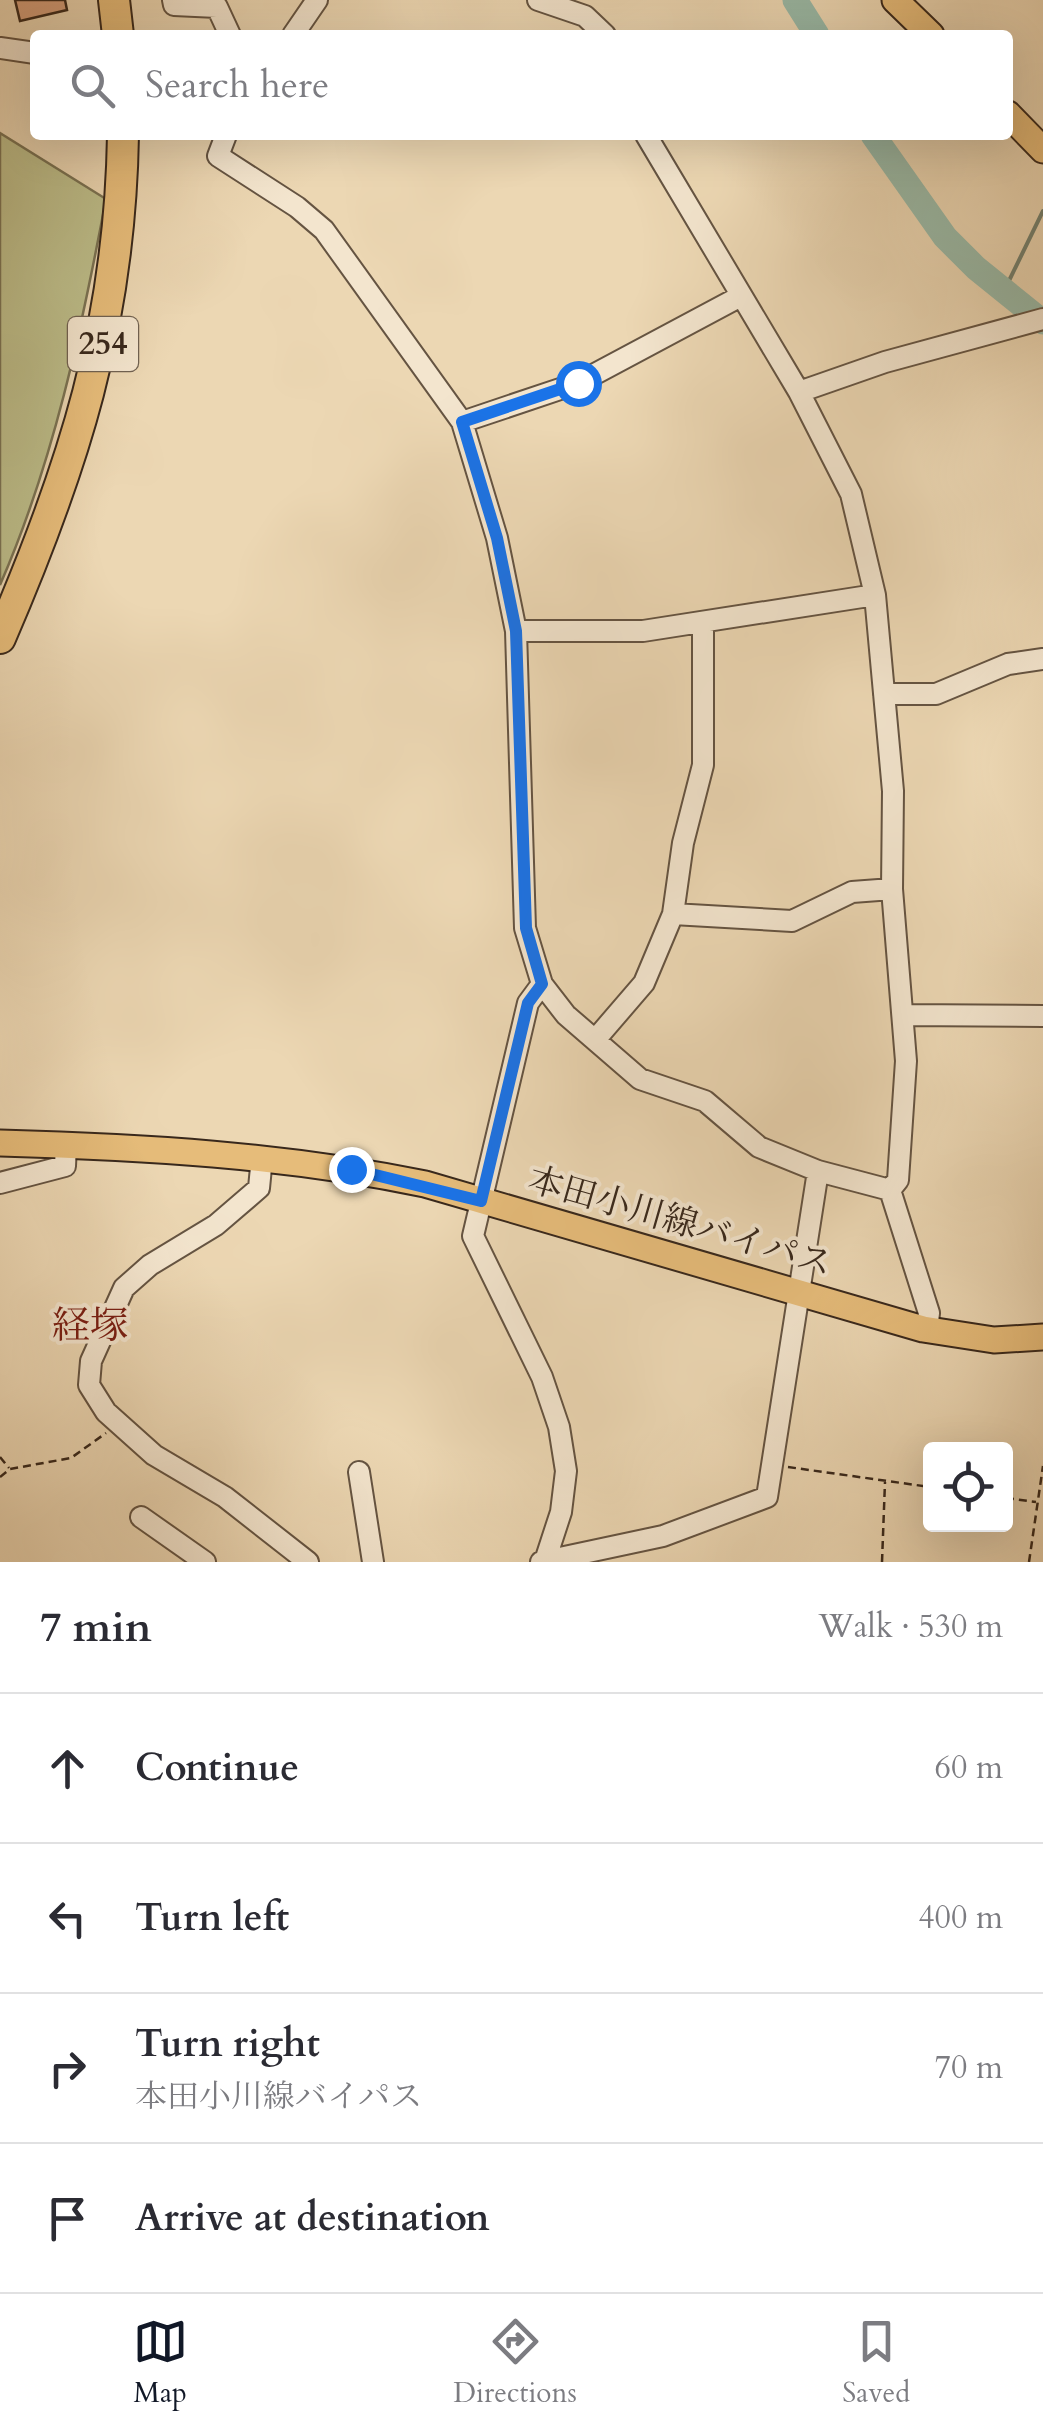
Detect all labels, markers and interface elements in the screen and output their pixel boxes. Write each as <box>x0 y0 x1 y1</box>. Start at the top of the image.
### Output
search box <box>30 30 1013 140</box>
icon: search <box>65 58 120 113</box>
text: Search here <box>145 59 329 111</box>
road number: 254 <box>68 317 138 371</box>
route start <box>556 361 602 407</box>
route end <box>329 1147 375 1193</box>
street label: 本田小川線バイパス <box>522 1156 838 1288</box>
district label: 経塚 <box>52 1300 128 1352</box>
map controls <box>923 1442 1013 1532</box>
button: locate <box>923 1442 1013 1532</box>
text: 7 min <box>40 1599 152 1656</box>
text: Walk · 530 m <box>818 1605 1003 1649</box>
icon: ahead <box>40 1741 95 1796</box>
text: Continue <box>135 1742 299 1794</box>
text: 60 m <box>935 1746 1003 1790</box>
icon: left <box>40 1891 95 1946</box>
text: Turn left <box>135 1892 289 1944</box>
text: 400 m <box>918 1896 1003 1940</box>
text: Turn right <box>135 2018 320 2070</box>
icon: right <box>40 2041 95 2096</box>
text: 70 m <box>935 2046 1003 2090</box>
text: 本田小川線バイパス <box>135 2075 422 2119</box>
icon: arrive <box>40 2191 95 2246</box>
text: Arrive at destination <box>135 2192 490 2244</box>
tab: Map <box>133 2314 188 2412</box>
tab: Directions <box>453 2314 577 2412</box>
tab: Saved <box>842 2314 910 2412</box>

